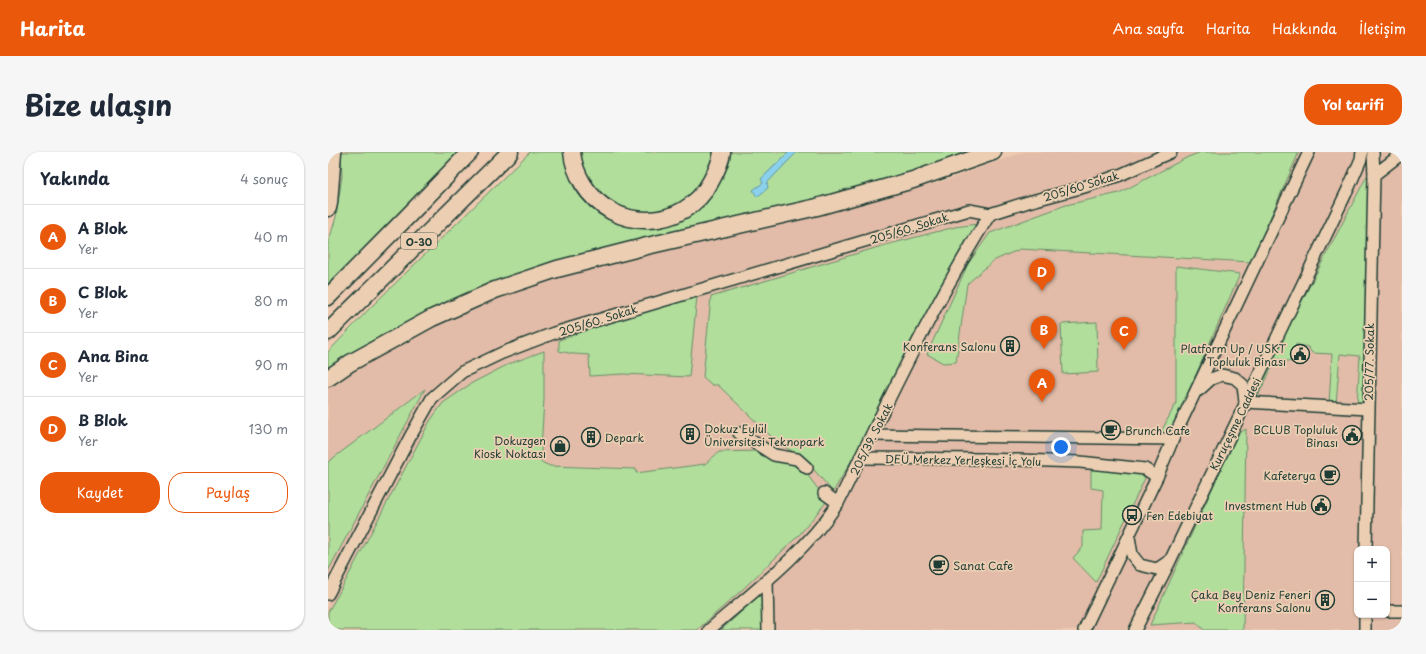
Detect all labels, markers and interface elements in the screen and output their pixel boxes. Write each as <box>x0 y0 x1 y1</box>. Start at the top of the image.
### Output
text: Harita <box>20 14 85 42</box>
text: Ana sayfa <box>1113 18 1184 39</box>
text: Harita <box>1206 18 1250 39</box>
text: Hakkında <box>1272 18 1337 39</box>
text: İletişim <box>1359 18 1406 39</box>
text: Bize ulaşın <box>24 83 172 126</box>
button: Yol tarifi <box>1304 84 1402 125</box>
text: Yakında <box>40 165 110 191</box>
street label: 205/60 Sokak <box>1041 166 1122 206</box>
text: 4 sonuç <box>240 169 288 188</box>
street label: 205/60. Sokak <box>868 208 951 248</box>
text: A Blok <box>78 216 128 239</box>
text: A <box>48 227 58 246</box>
text: 40 m <box>254 227 288 246</box>
road number: O-30 <box>401 233 437 249</box>
text: Yer <box>78 239 98 258</box>
pin: D <box>1029 258 1055 291</box>
text: C Blok <box>78 280 128 303</box>
text: B <box>49 291 57 310</box>
text: 80 m <box>254 291 288 310</box>
street label: 205/60. Sokak <box>557 300 640 340</box>
text: Yer <box>78 303 98 322</box>
pin: B <box>1031 316 1057 349</box>
pin: C <box>1111 317 1137 350</box>
street label: 205/77. Sokak <box>1360 322 1378 401</box>
building icon: Konferans Salonu <box>999 335 1021 357</box>
place label: Konferans Salonu <box>903 338 996 355</box>
place label: Platform Up / USKT Topluluk Binası <box>1181 340 1286 370</box>
public building icon: Platform Up / USKT Topluluk Binası <box>1289 343 1311 365</box>
text: Ana Bina <box>78 344 149 367</box>
text: C <box>48 355 58 374</box>
text: 90 m <box>255 355 288 374</box>
text: Yer <box>78 367 98 386</box>
pin: A <box>1029 369 1055 402</box>
street label: Kuruçeşme Caddesi <box>1205 375 1265 473</box>
street label: 205/39. Sokak <box>845 399 897 478</box>
text: B Blok <box>78 408 128 431</box>
text: D <box>48 419 58 438</box>
text: 130 m <box>249 419 288 438</box>
cafe icon: Brunch Cafe <box>1100 419 1122 441</box>
place label: Dokuz Eylül Üniversitesi Teknopark <box>704 420 825 450</box>
place label: BCLUB Topluluk Binası <box>1253 421 1338 451</box>
place label: Brunch Cafe <box>1125 422 1190 439</box>
building icon: Dokuz Eylül Üniversitesi Teknopark <box>679 423 701 445</box>
public building icon: BCLUB Topluluk Binası <box>1341 424 1363 446</box>
building icon: Depark <box>580 426 602 448</box>
place label: Depark <box>605 429 644 446</box>
text: Yer <box>78 431 98 450</box>
place label: Dokuzgen Kiosk Noktası <box>474 432 546 462</box>
shop icon: Dokuzgen Kiosk Noktası <box>549 435 571 457</box>
your location <box>1051 437 1071 457</box>
street label: DEÜ Merkez Yerleşkesi İç Yolu <box>885 450 1041 470</box>
cafe icon: Kafeterya <box>1319 464 1341 486</box>
place label: Kafeterya <box>1264 467 1316 484</box>
button: Kaydet <box>40 472 160 513</box>
button: Paylaş <box>168 472 288 513</box>
public building icon: Investment Hub <box>1310 494 1332 516</box>
place label: Investment Hub <box>1225 497 1307 514</box>
bus stop icon: Fen Edebiyat <box>1121 504 1143 526</box>
place label: Fen Edebiyat <box>1146 507 1213 524</box>
map controls <box>1354 546 1390 618</box>
button: + <box>1354 546 1390 582</box>
cafe icon: Sanat Cafe <box>928 554 950 576</box>
place label: Sanat Cafe <box>953 557 1013 574</box>
button: − <box>1354 582 1390 618</box>
place label: Çaka Bey Deniz Feneri Konferans Salonu <box>1191 586 1311 616</box>
building icon: Çaka Bey Deniz Feneri Konferans Salonu <box>1314 589 1336 611</box>

